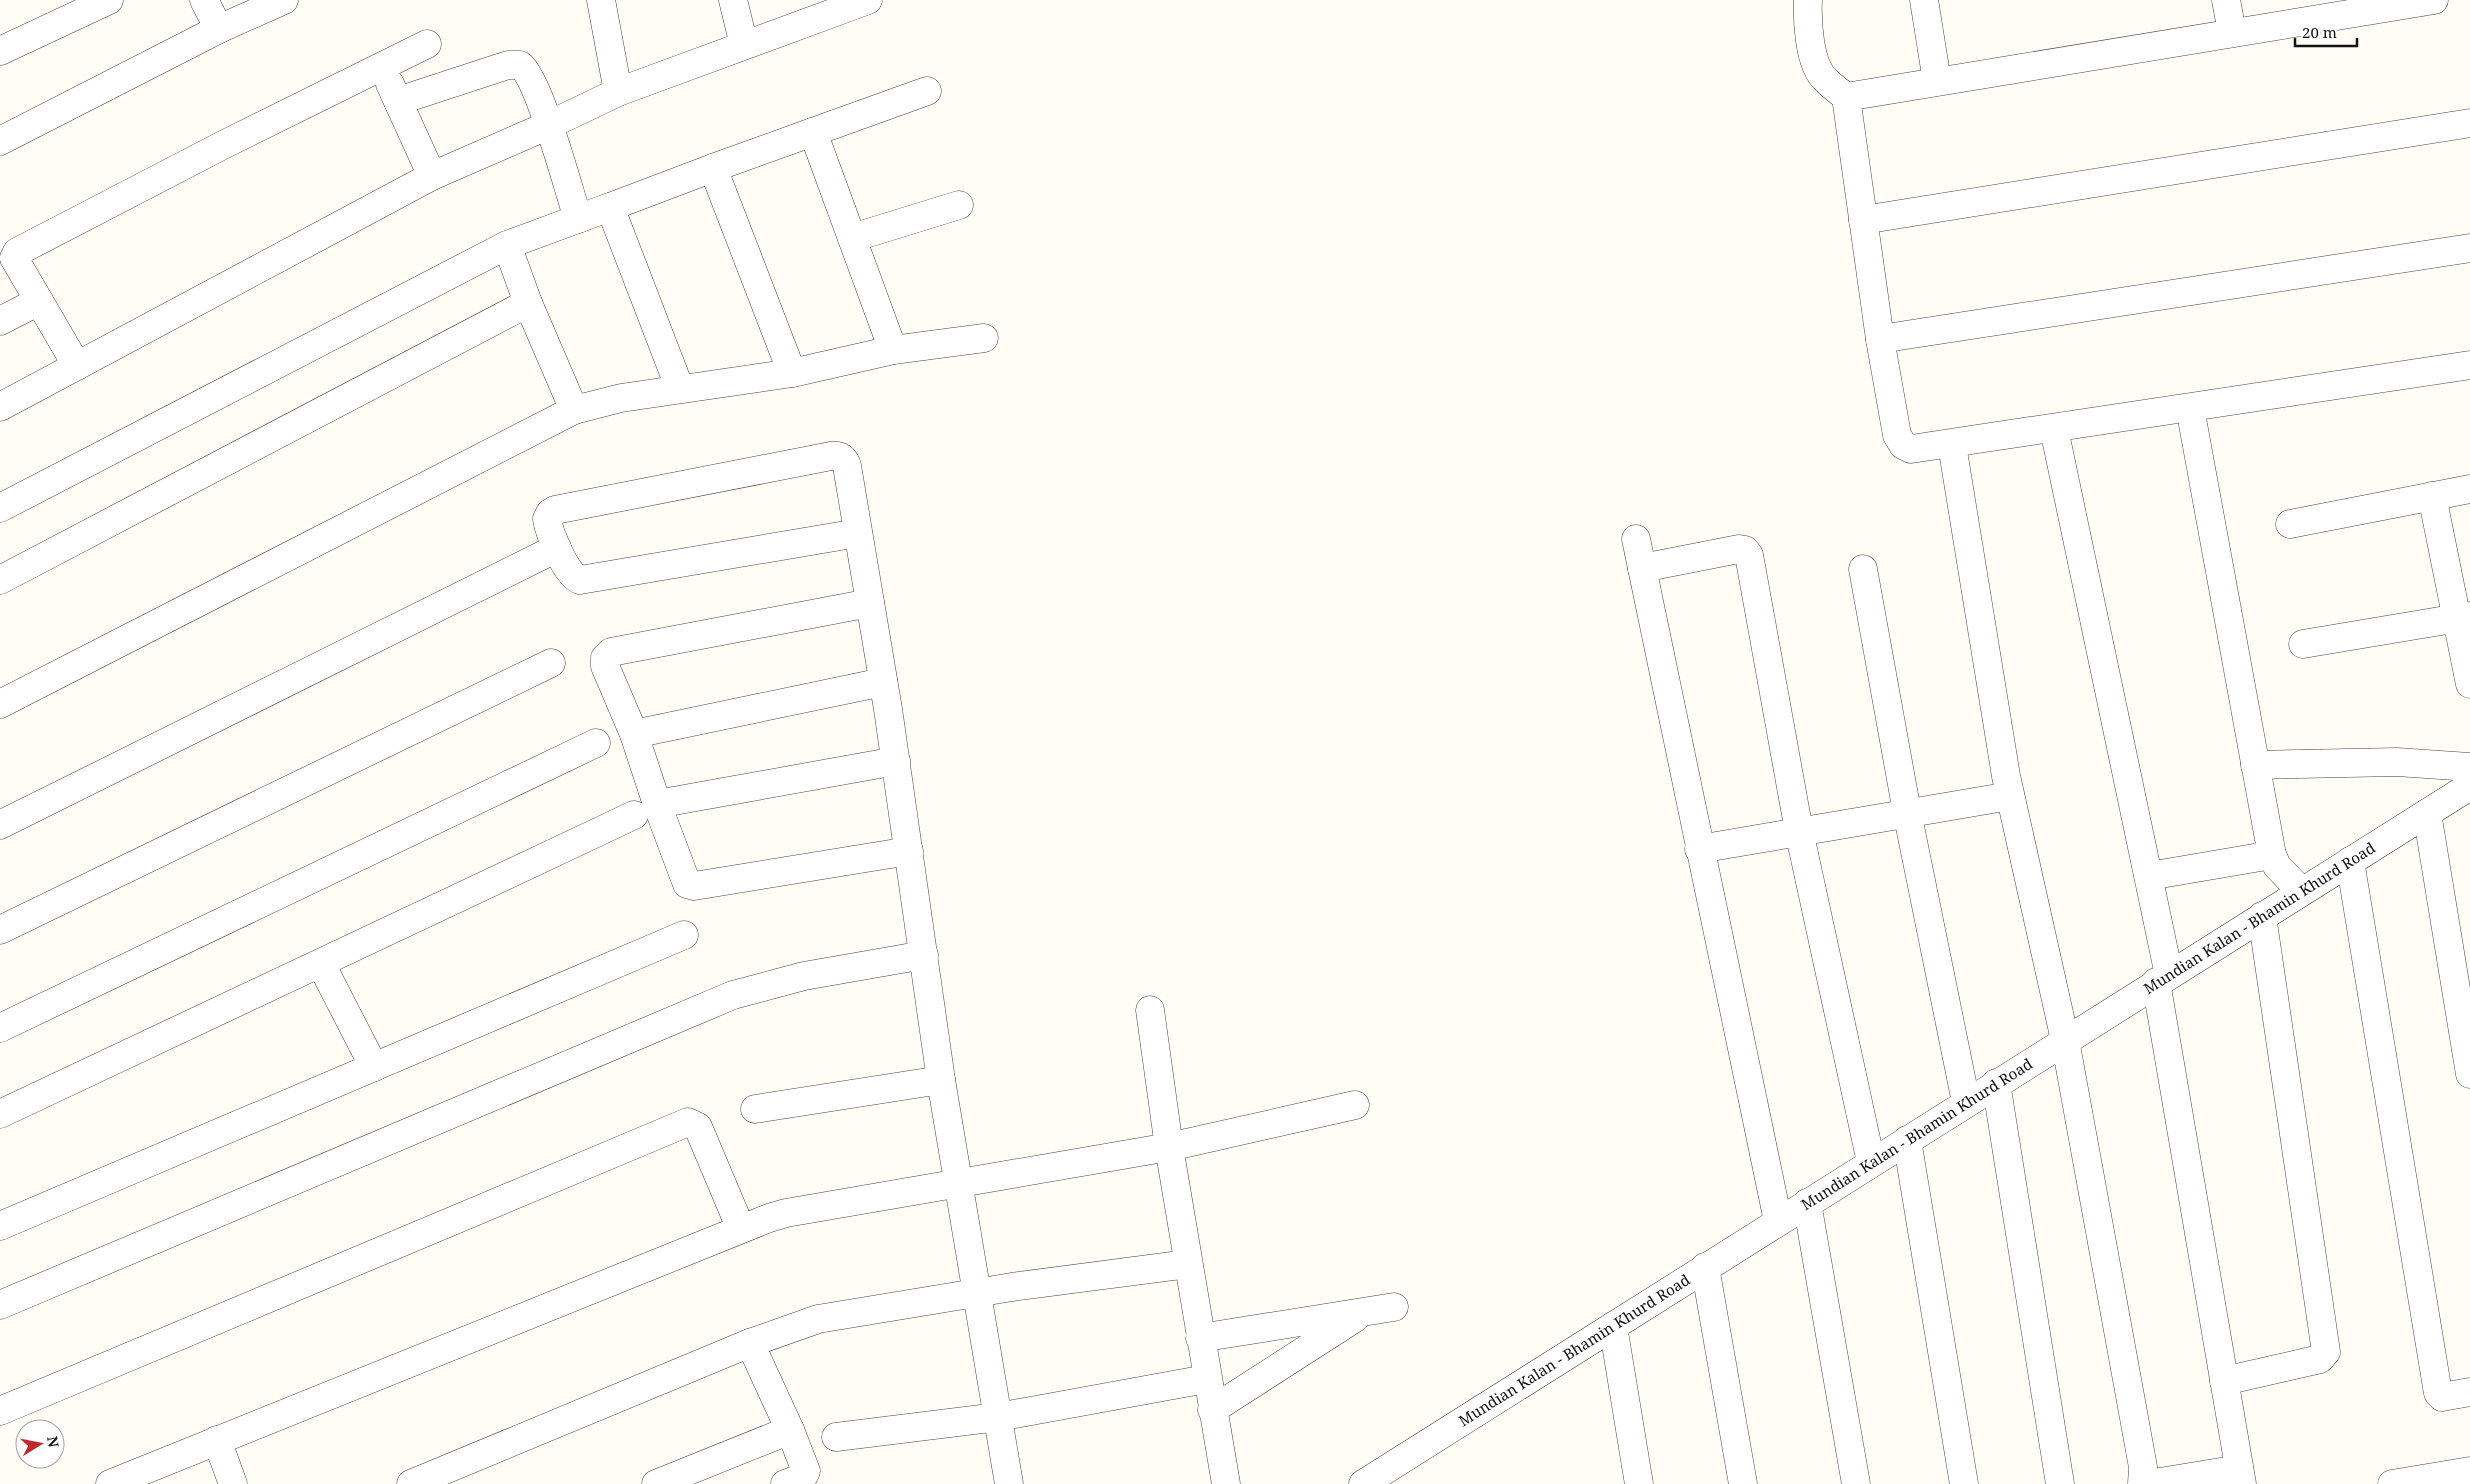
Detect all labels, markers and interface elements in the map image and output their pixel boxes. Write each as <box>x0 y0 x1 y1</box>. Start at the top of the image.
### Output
scale bar <box>2295 15 2358 47</box>
text: 20 m <box>2302 22 2337 42</box>
street label: Mundian Kalan - Bhamin Khurd Road <box>2140 837 2379 998</box>
street label: Mundian Kalan - Bhamin Khurd Road <box>1797 1053 2036 1214</box>
street label: Mundian Kalan - Bhamin Khurd Road <box>1454 1269 1693 1430</box>
north arrow <box>15 1419 65 1469</box>
text: N <box>43 1435 64 1449</box>

